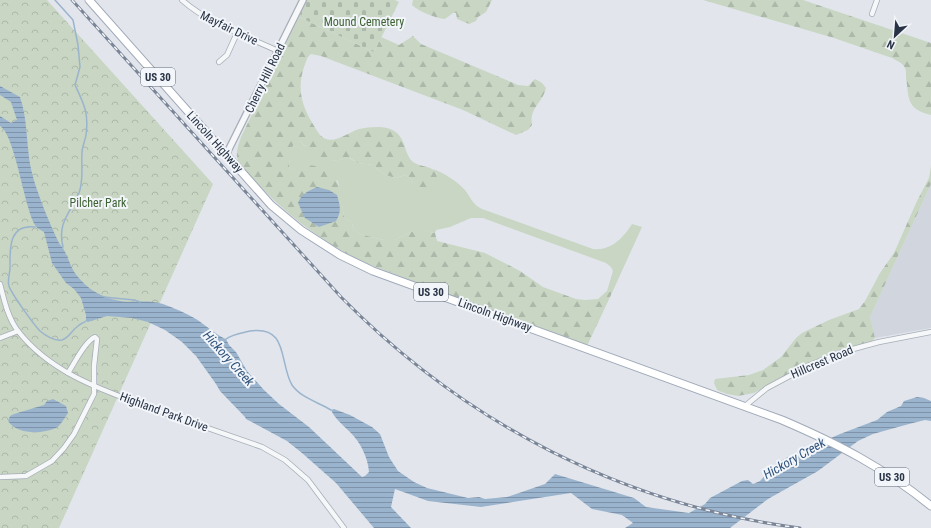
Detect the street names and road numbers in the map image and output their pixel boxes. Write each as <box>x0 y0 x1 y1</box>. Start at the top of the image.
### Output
street label: Mayfair Drive <box>198 8 260 48</box>
street label: Cherry Hill Road <box>242 41 288 115</box>
road number: US 30 <box>141 68 175 86</box>
street label: Lincoln Highway <box>184 109 246 175</box>
road number: US 30 <box>414 283 448 301</box>
street label: Lincoln Highway <box>456 295 534 335</box>
street label: Hillcrest Road <box>789 343 855 381</box>
street label: Highland Park Drive <box>118 390 210 435</box>
road number: US 30 <box>875 468 909 486</box>

